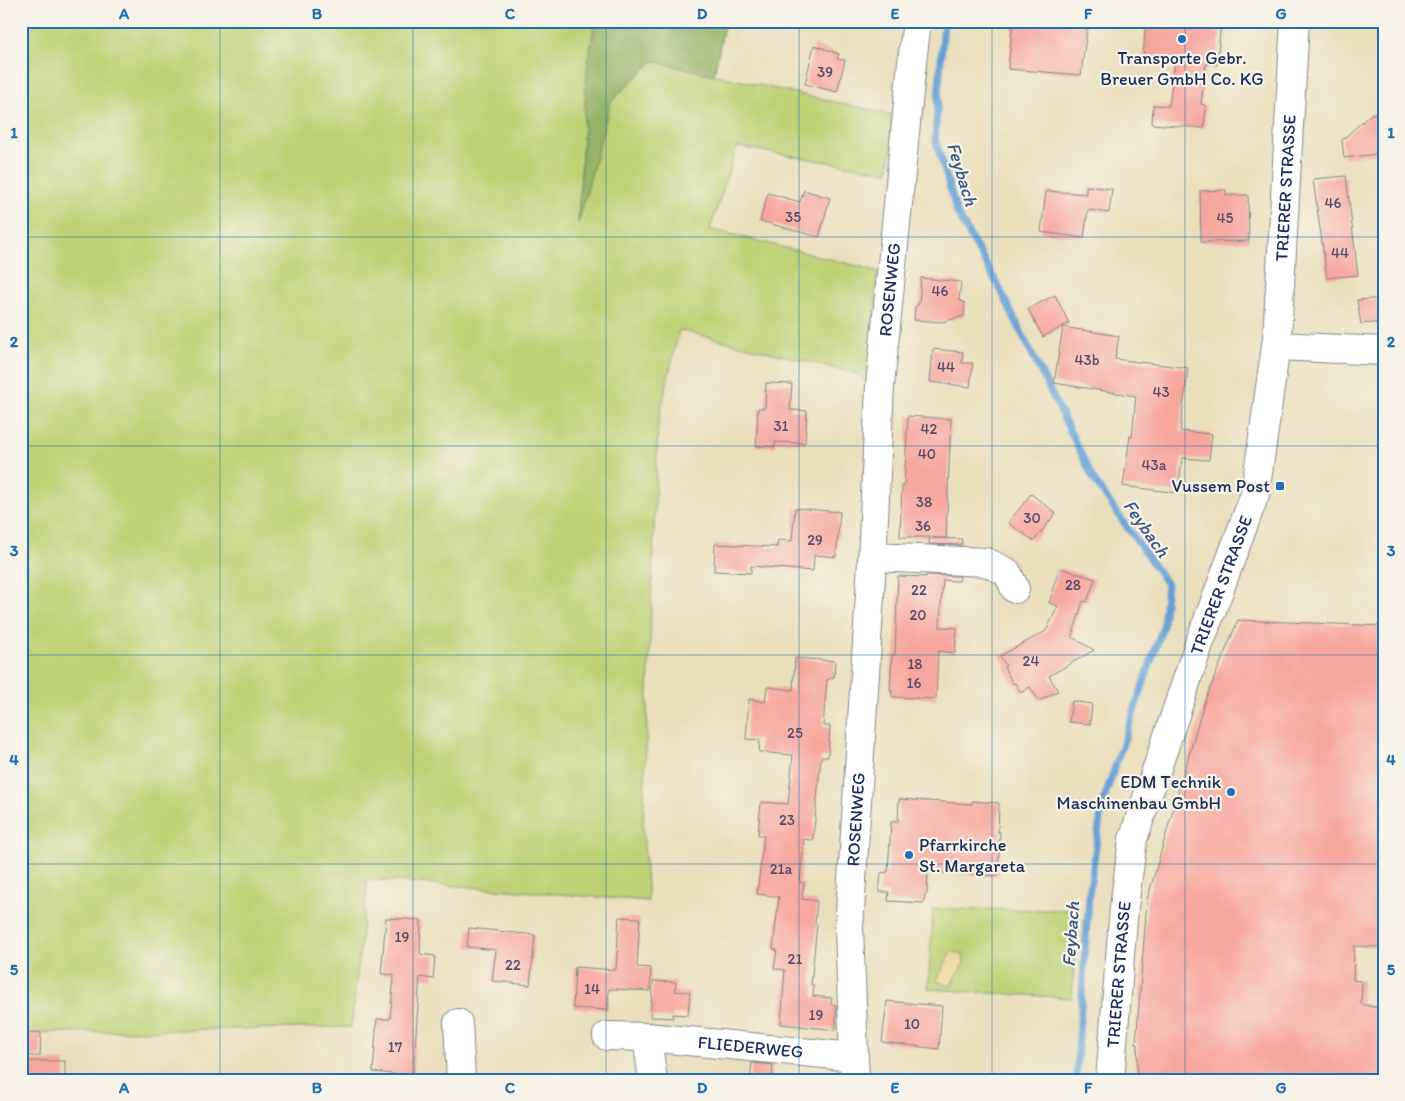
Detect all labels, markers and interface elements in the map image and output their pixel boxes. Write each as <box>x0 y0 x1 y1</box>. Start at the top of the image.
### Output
text: A <box>118 4 130 23</box>
text: B <box>312 4 323 23</box>
text: C <box>505 4 516 23</box>
text: D <box>697 4 708 23</box>
text: E <box>891 4 900 23</box>
text: F <box>1084 4 1093 23</box>
text: G <box>1275 4 1287 23</box>
marker: Transporte Gebr. Breuer GmbH Co. KG <box>1176 33 1188 45</box>
place label: Transporte Gebr. Breuer GmbH Co. KG <box>1100 47 1264 90</box>
house number: 39 <box>817 63 833 81</box>
street label: TRIERER STRASSE <box>1270 114 1301 262</box>
text: 1 <box>10 123 18 142</box>
text: 1 <box>1387 123 1395 142</box>
water label: Feybach <box>942 139 983 210</box>
house number: 46 <box>1325 194 1342 212</box>
house number: 35 <box>785 208 801 226</box>
house number: 45 <box>1217 209 1234 227</box>
street label: ROSENWEG <box>874 242 905 337</box>
house number: 44 <box>1331 244 1349 262</box>
house number: 46 <box>932 282 949 300</box>
text: 2 <box>10 332 19 351</box>
text: 2 <box>1387 332 1396 351</box>
house number: 43b <box>1075 351 1100 369</box>
house number: 44 <box>937 358 955 376</box>
house number: 43 <box>1152 383 1170 401</box>
house number: 31 <box>773 417 789 435</box>
house number: 42 <box>921 420 938 438</box>
house number: 40 <box>918 445 936 463</box>
house number: 43a <box>1141 456 1167 474</box>
place label: Vussem Post <box>1172 475 1270 497</box>
marker: Vussem Post <box>1274 480 1286 492</box>
house number: 38 <box>916 493 932 511</box>
water label: Feybach <box>1118 495 1175 562</box>
house number: 30 <box>1023 509 1041 527</box>
street label: TRIERER STRASSE <box>1185 512 1257 658</box>
house number: 36 <box>915 517 931 535</box>
house number: 29 <box>807 531 823 549</box>
text: 3 <box>10 541 19 560</box>
text: 3 <box>1387 541 1396 560</box>
house number: 28 <box>1065 576 1081 594</box>
house number: 22 <box>911 581 927 599</box>
house number: 20 <box>909 606 927 624</box>
house number: 24 <box>1023 652 1039 670</box>
house number: 18 <box>907 655 923 673</box>
house number: 16 <box>907 674 922 692</box>
house number: 25 <box>787 724 803 742</box>
text: 4 <box>9 750 19 769</box>
text: 4 <box>1386 750 1396 769</box>
place label: EDM Technik Maschinenbau GmbH <box>1057 771 1222 814</box>
street label: ROSENWEG <box>842 772 870 867</box>
marker: EDM Technik Maschinenbau GmbH <box>1225 786 1237 798</box>
house number: 23 <box>779 811 795 829</box>
place label: Pfarrkirche St. Margareta <box>919 834 1026 877</box>
marker: Pfarrkirche St. Margareta <box>903 849 915 861</box>
house number: 21a <box>770 860 793 878</box>
water label: Feybach <box>1057 900 1084 967</box>
street label: TRIERER STRASSE <box>1102 900 1136 1049</box>
house number: 19 <box>395 928 410 946</box>
house number: 21 <box>788 950 802 968</box>
house number: 22 <box>505 956 521 974</box>
text: 5 <box>10 960 19 979</box>
text: 5 <box>1387 960 1396 979</box>
house number: 14 <box>584 980 600 998</box>
house number: 19 <box>809 1006 824 1024</box>
house number: 10 <box>904 1015 920 1033</box>
street label: FLIEDERWEG <box>697 1031 804 1063</box>
house number: 17 <box>388 1038 403 1056</box>
text: A <box>118 1078 130 1097</box>
text: B <box>312 1078 323 1097</box>
text: C <box>505 1078 516 1097</box>
text: D <box>697 1078 708 1097</box>
text: E <box>891 1078 900 1097</box>
text: F <box>1084 1078 1093 1097</box>
text: G <box>1275 1078 1287 1097</box>

